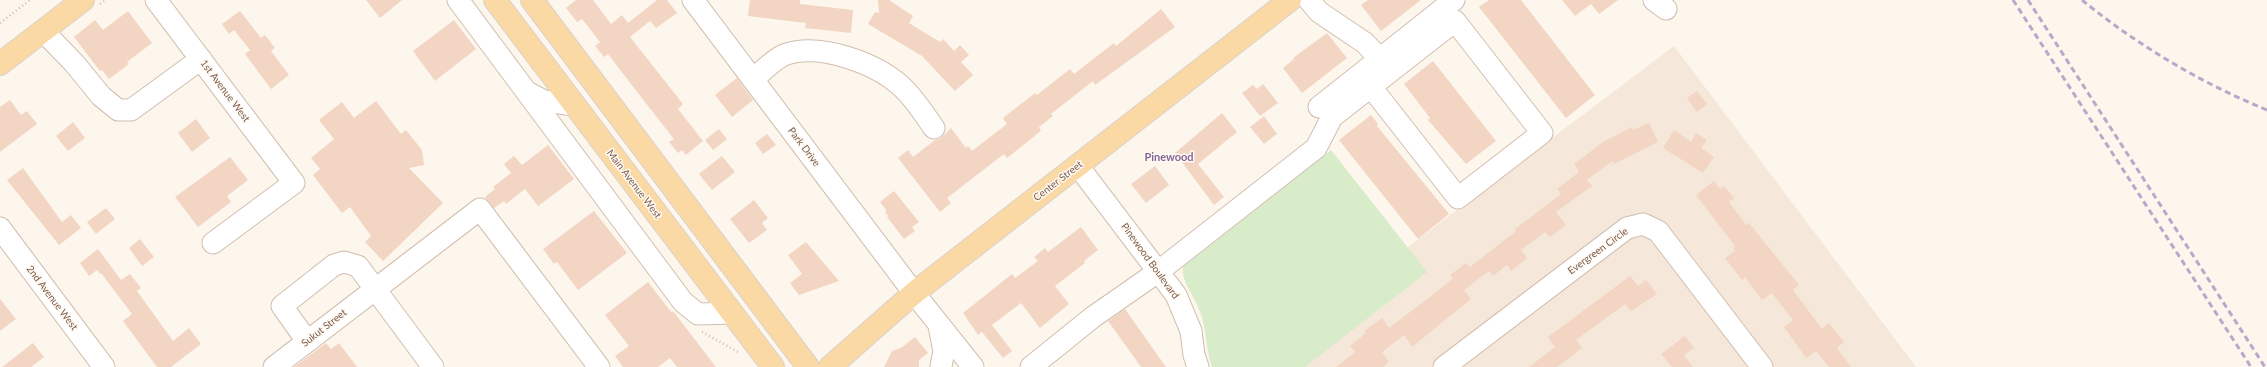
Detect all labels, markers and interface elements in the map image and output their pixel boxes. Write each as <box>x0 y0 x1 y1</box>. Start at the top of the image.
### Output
street label: 1st Avenue West <box>198 57 252 125</box>
street label: Park Drive <box>785 125 823 169</box>
street label: Main Avenue West <box>604 147 664 221</box>
district label: Pinewood <box>1144 150 1194 164</box>
street label: Center Street <box>1031 158 1085 204</box>
street label: Pinewood Boulevard <box>1118 221 1182 301</box>
street label: Evergreen Circle <box>1565 225 1631 277</box>
street label: 2nd Avenue West <box>24 263 80 333</box>
street label: Sukut Street <box>299 307 349 349</box>

